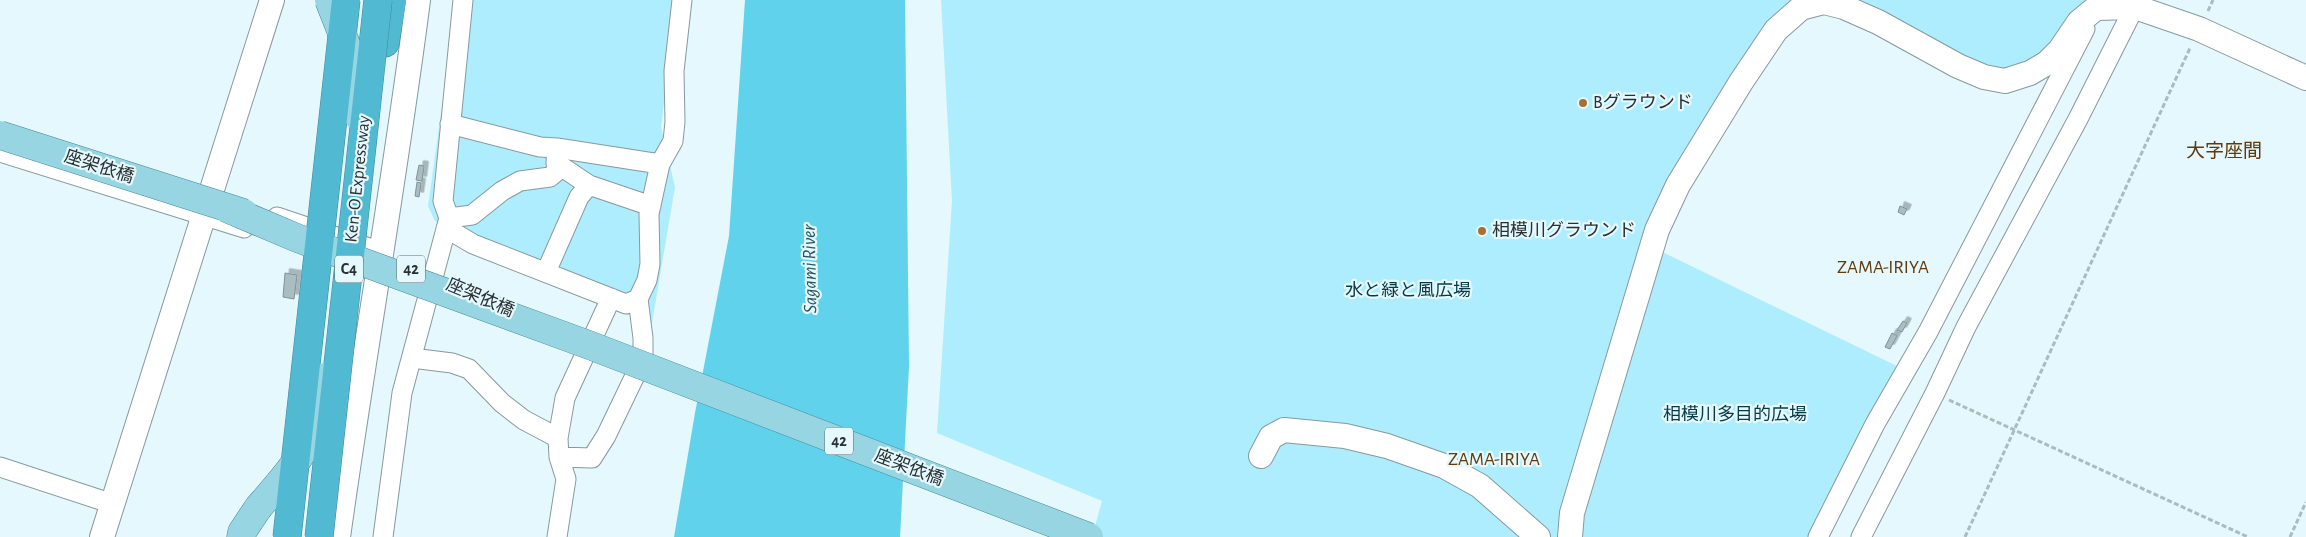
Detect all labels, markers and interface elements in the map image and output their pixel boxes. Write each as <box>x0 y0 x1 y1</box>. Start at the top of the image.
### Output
place label: Bグラウンド <box>1593 92 1693 112</box>
marker: Bグラウンド <box>1577 97 1589 109</box>
street label: Ken-O Expressway <box>342 114 374 243</box>
district label: 大字座間 <box>2186 140 2262 161</box>
street label: 座架依橋 <box>62 145 137 187</box>
place label: 相模川グラウンド <box>1492 220 1636 240</box>
water label: Sagami River <box>800 224 820 314</box>
marker: 相模川グラウンド <box>1476 225 1488 237</box>
road number: C4 <box>335 255 363 282</box>
road number: 42 <box>397 255 425 282</box>
district label: ZAMA-IRIYA <box>1837 258 1929 277</box>
street label: 座架依橋 <box>443 274 517 320</box>
park label: 水と緑と風広場 <box>1345 281 1471 300</box>
park label: 相模川多目的広場 <box>1663 404 1807 424</box>
road number: 42 <box>825 428 853 454</box>
street label: 座架依橋 <box>872 445 947 489</box>
district label: ZAMA-IRIYA <box>1448 450 1540 469</box>

